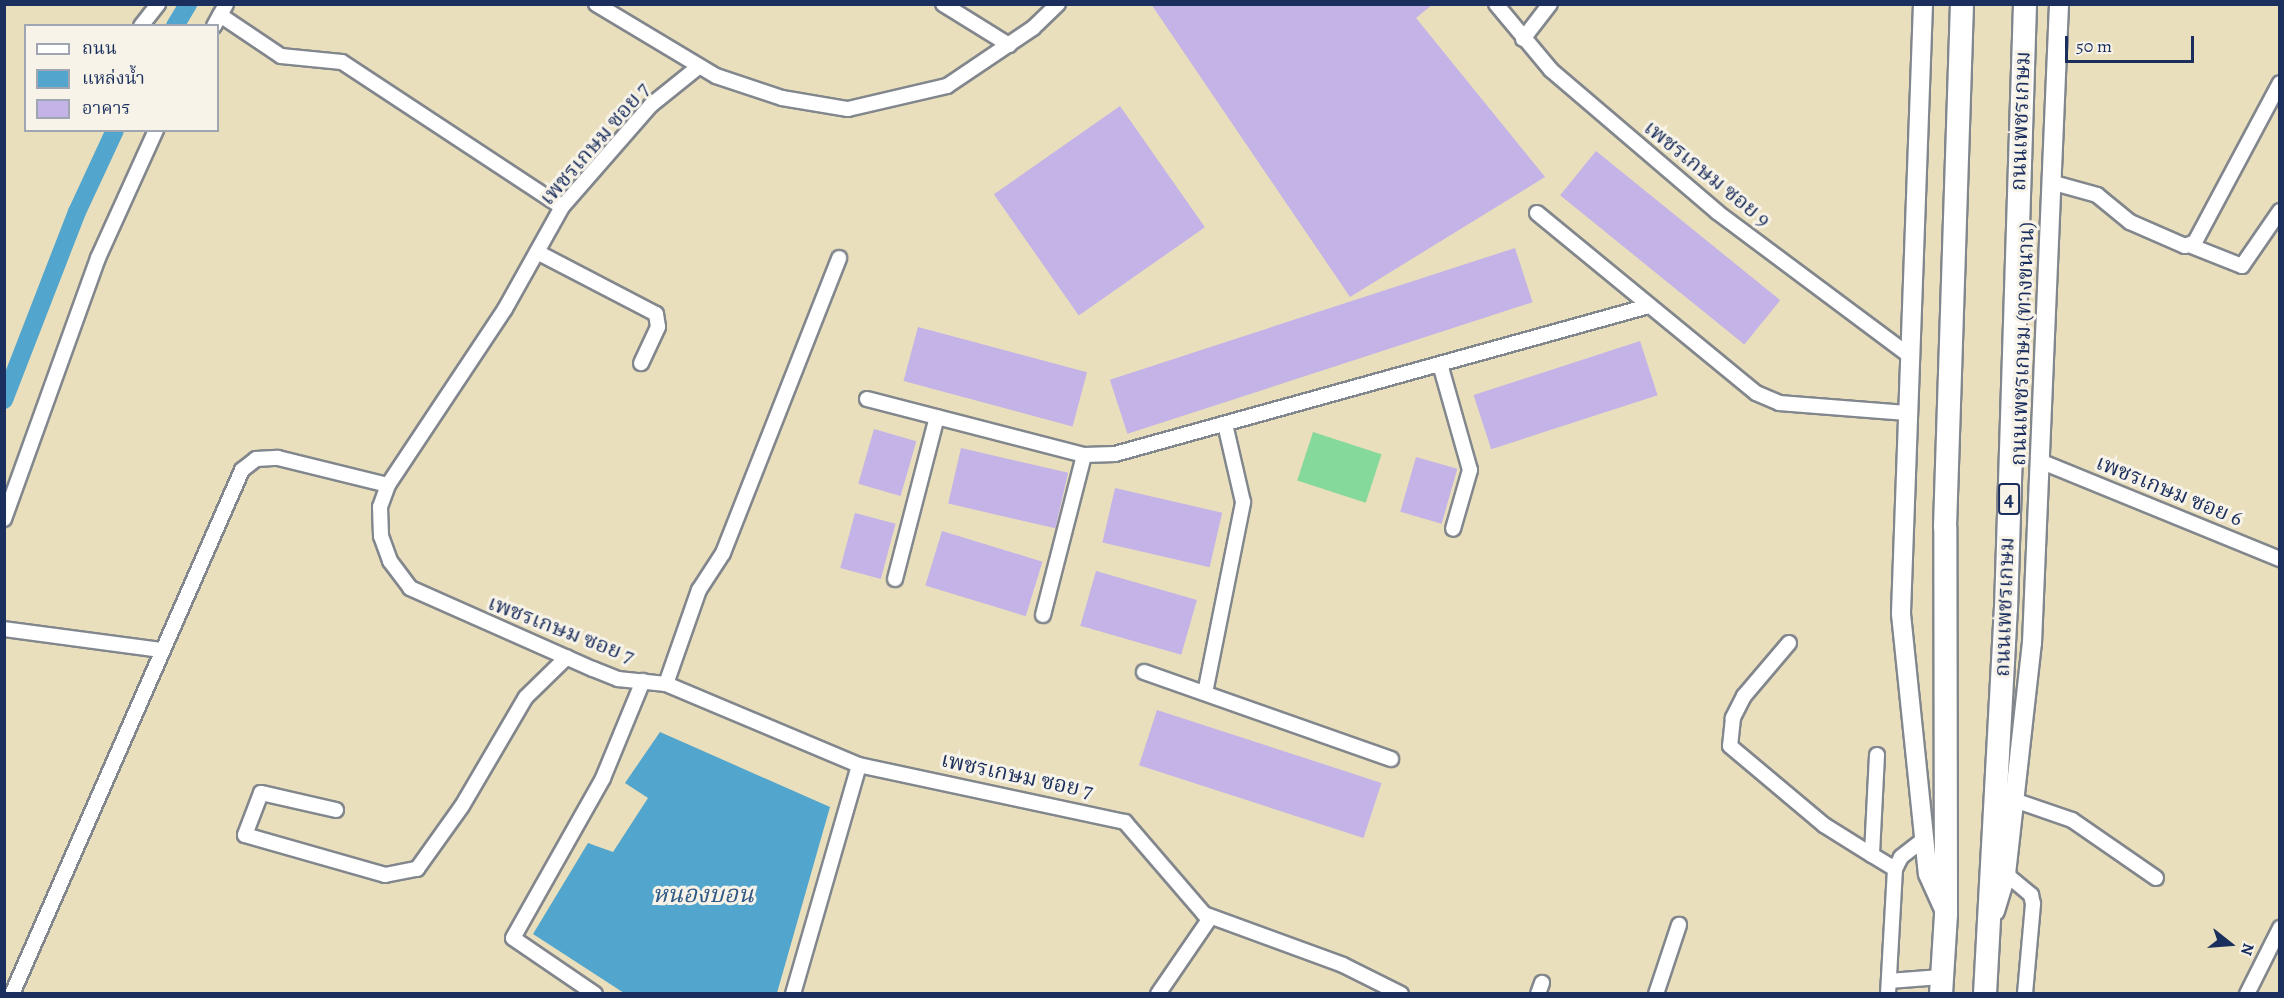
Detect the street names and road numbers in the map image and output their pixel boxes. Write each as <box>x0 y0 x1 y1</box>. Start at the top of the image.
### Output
street label: ถนนเพชรเกษม <box>2005 51 2037 191</box>
street label: เพชรเกษม ซอย 7 <box>534 77 656 211</box>
street label: เพชรเกษม ซอย 9 <box>1638 115 1776 233</box>
street label: ถนนเพชรเกษม (ทางขนาน) <box>2006 222 2040 466</box>
street label: เพชรเกษม ซอย 6 <box>2092 450 2246 532</box>
road number: 4 <box>1997 481 2021 517</box>
street label: ถนนเพชรเกษม <box>1989 537 2021 677</box>
street label: เพชรเกษม ซอย 7 <box>484 590 638 670</box>
street label: เพชรเกษม ซอย 7 <box>939 747 1095 805</box>

